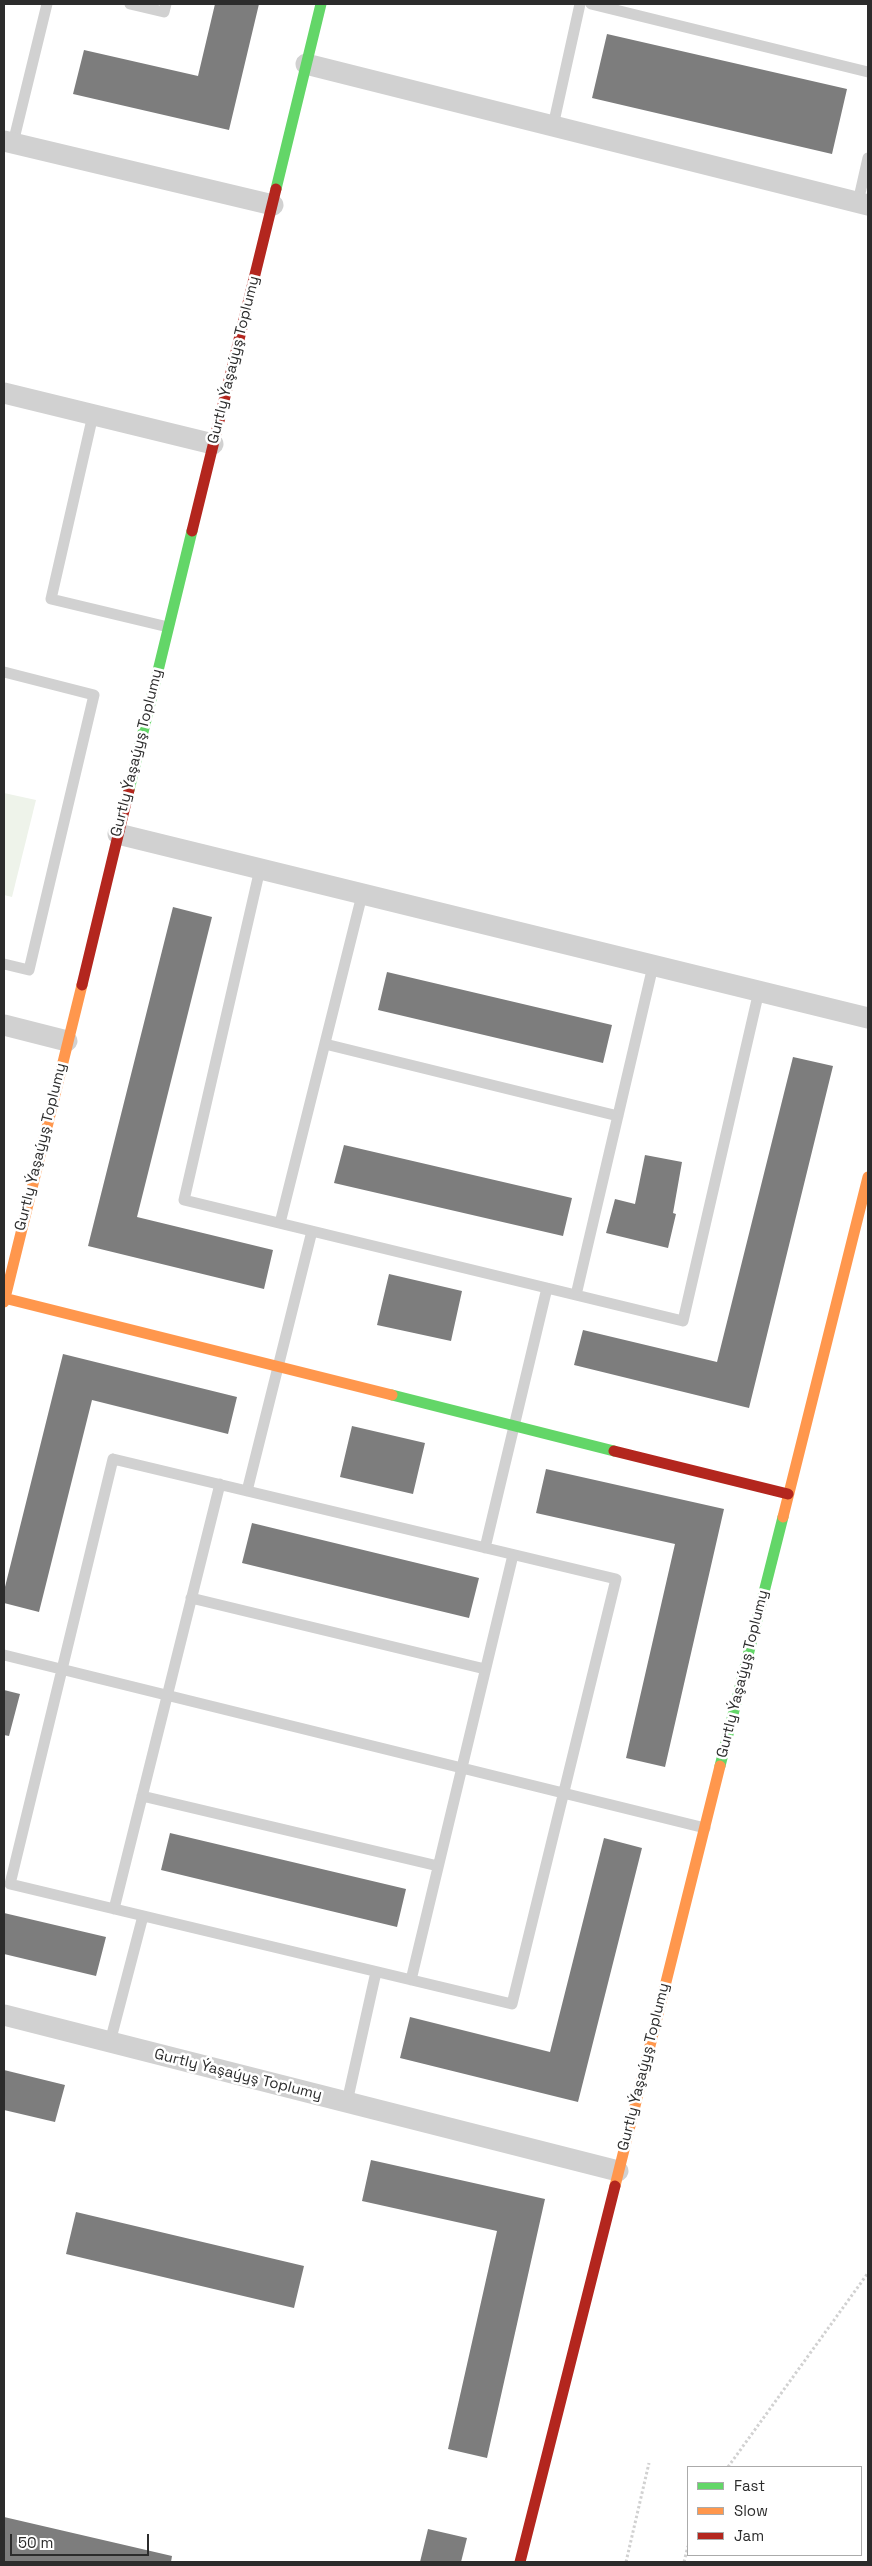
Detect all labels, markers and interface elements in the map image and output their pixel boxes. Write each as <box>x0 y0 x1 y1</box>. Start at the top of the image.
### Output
street label: Gurtly Ýaşaýyş Toplumy <box>204 274 264 446</box>
street label: Gurtly Ýaşaýyş Toplumy <box>107 667 167 839</box>
street label: Gurtly Ýaşaýyş Toplumy <box>11 1061 71 1233</box>
street label: Gurtly Ýaşaýyş Toplumy <box>713 1588 773 1760</box>
street label: Gurtly Ýaşaýyş Toplumy <box>614 1981 674 2153</box>
street label: Gurtly Ýaşaýyş Toplumy <box>152 2045 324 2105</box>
legend <box>687 2466 862 2556</box>
text: Fast <box>734 2476 765 2495</box>
text: Slow <box>734 2501 768 2520</box>
scale bar <box>12 2524 151 2556</box>
text: Jam <box>734 2526 764 2545</box>
text: 50 m <box>18 2533 53 2552</box>

